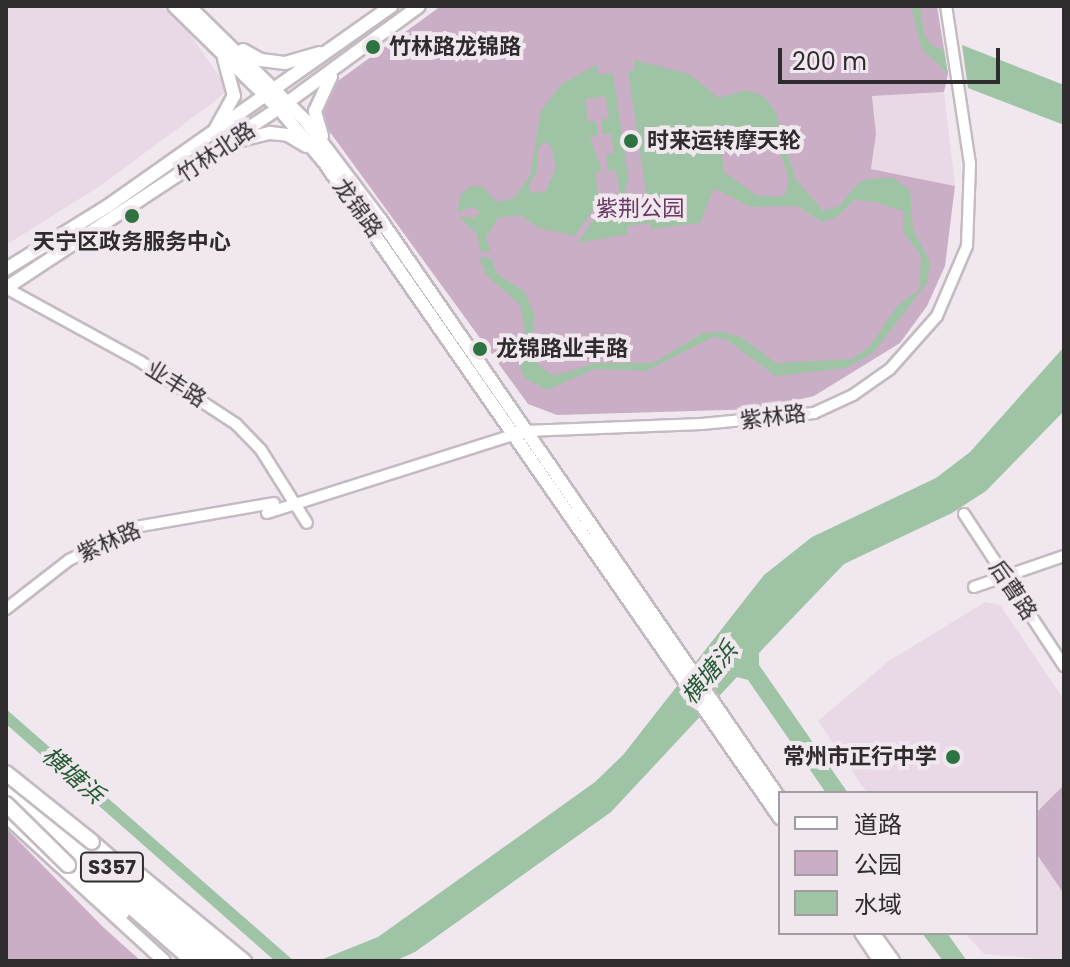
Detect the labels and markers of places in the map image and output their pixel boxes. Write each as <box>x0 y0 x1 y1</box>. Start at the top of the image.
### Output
place label: 竹林路龙锦路 <box>389 34 521 60</box>
marker: 竹林路龙锦路 <box>364 38 382 56</box>
place label: 时来运转摩天轮 <box>647 128 801 154</box>
marker: 时来运转摩天轮 <box>622 132 640 150</box>
marker: 天宁区政务服务中心 <box>123 207 141 225</box>
place label: 天宁区政务服务中心 <box>33 229 231 255</box>
place label: 龙锦路业丰路 <box>496 336 628 362</box>
marker: 龙锦路业丰路 <box>471 340 489 358</box>
place label: 常州市正行中学 <box>783 744 937 770</box>
marker: 常州市正行中学 <box>944 748 962 766</box>

